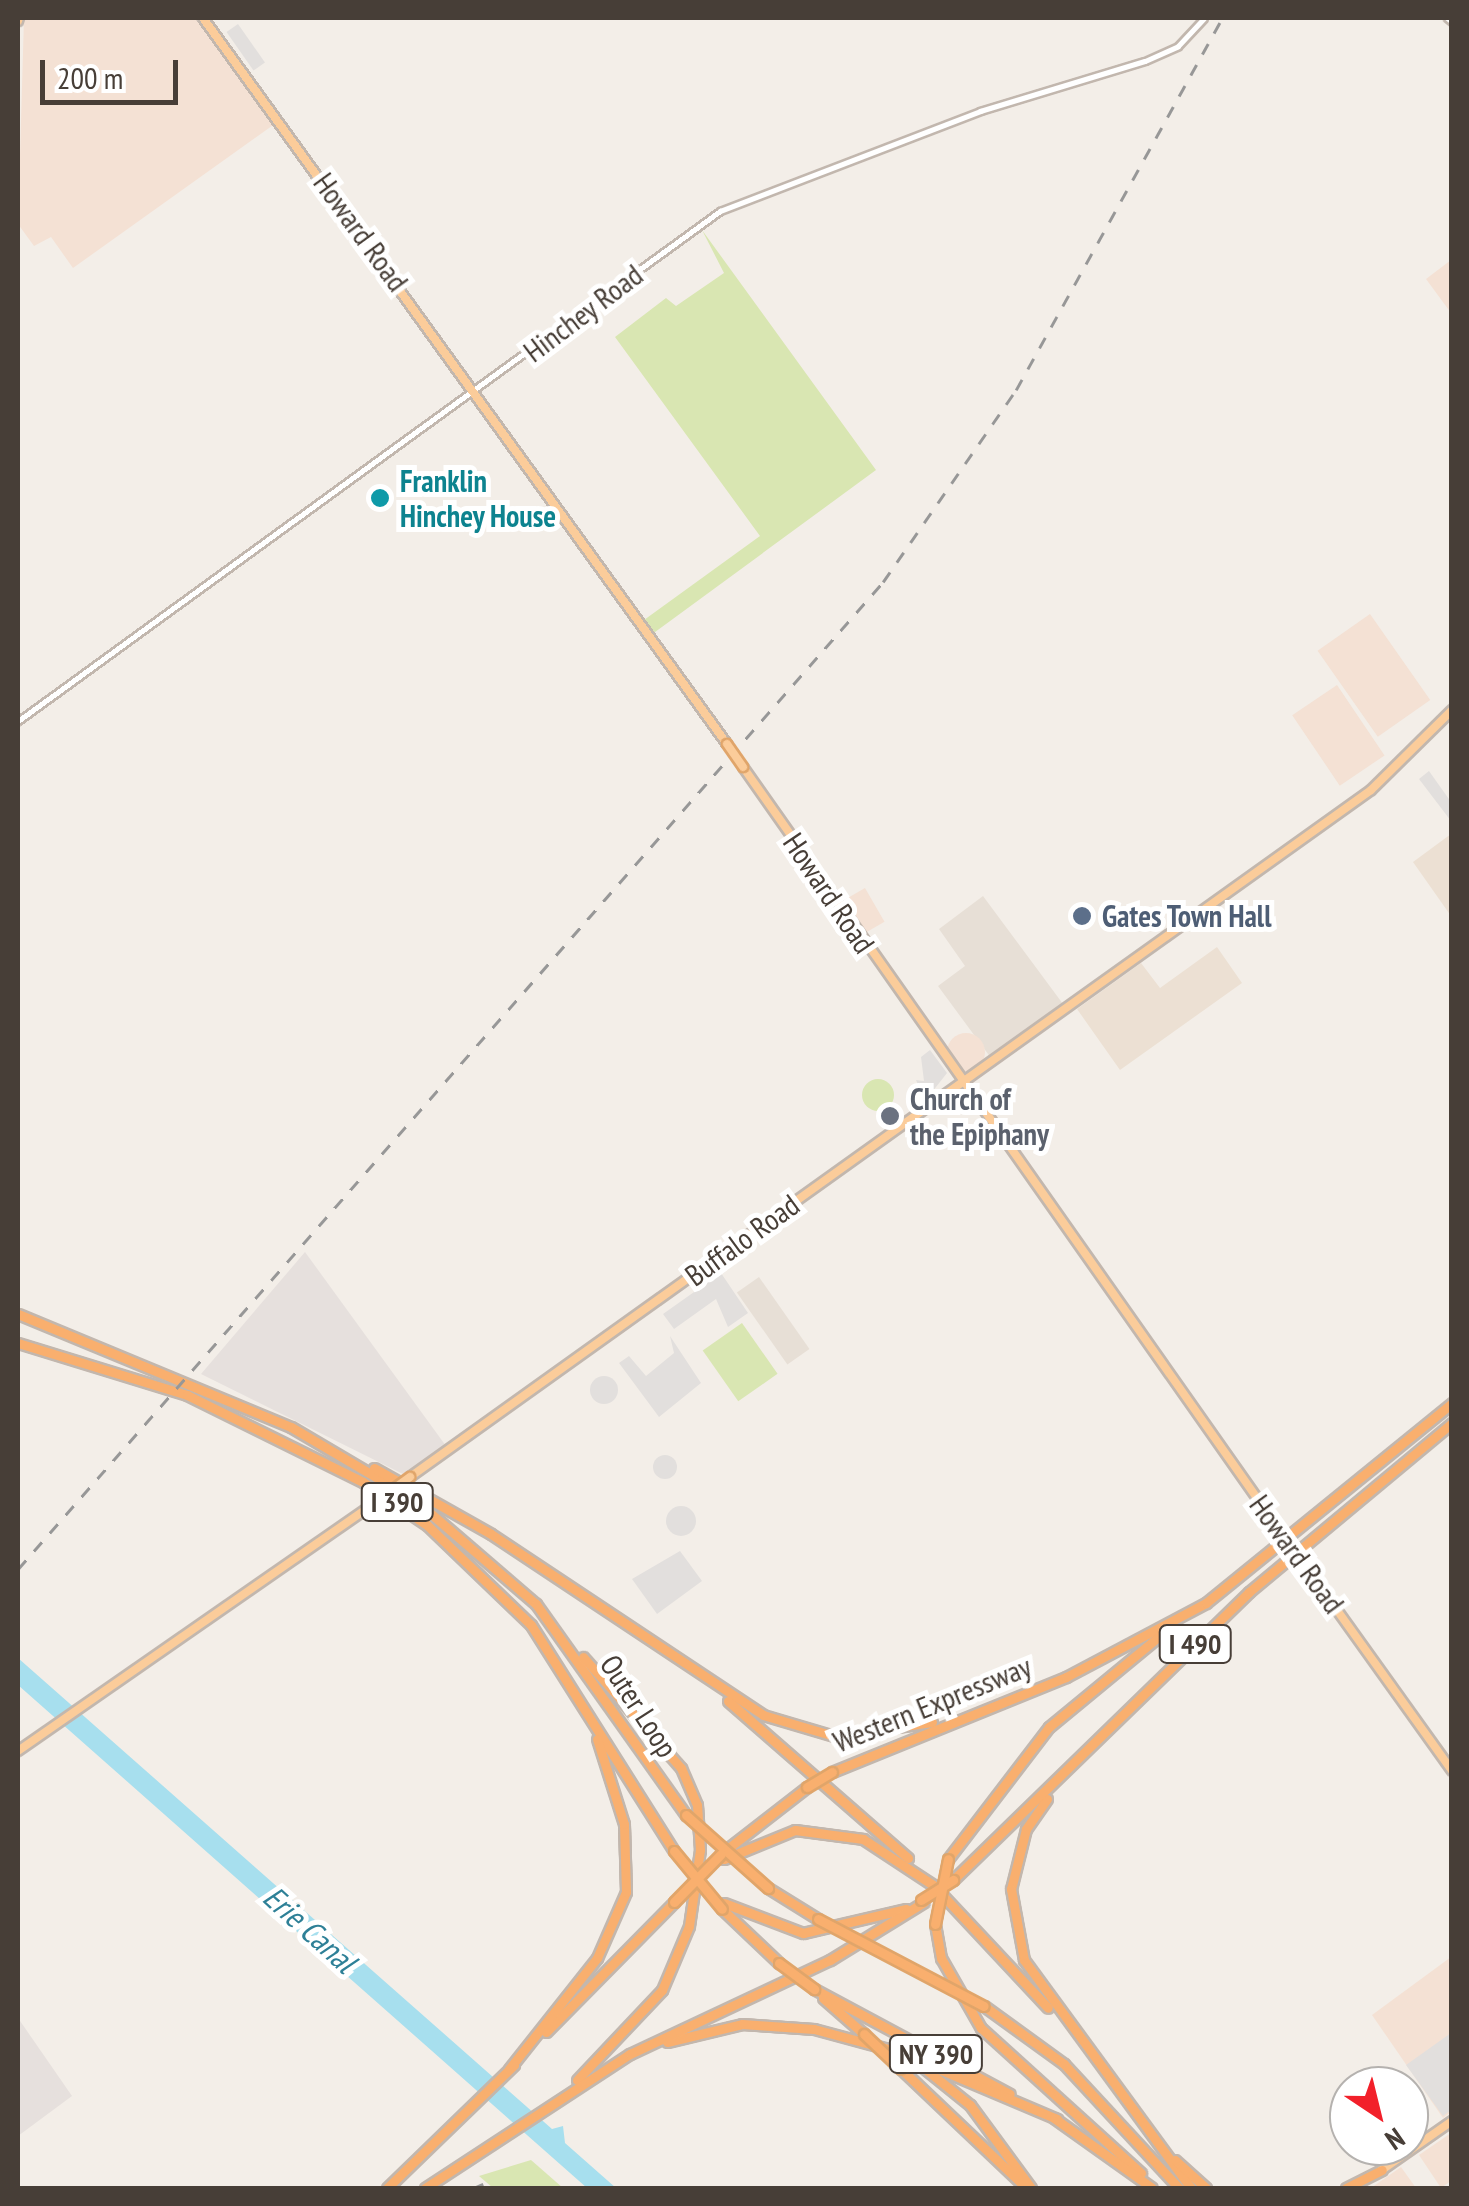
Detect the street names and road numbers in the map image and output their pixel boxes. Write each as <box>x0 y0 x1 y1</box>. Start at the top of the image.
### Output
street label: Howard Road <box>306 166 416 298</box>
street label: Hinchey Road <box>516 256 650 370</box>
street label: Howard Road <box>776 826 882 960</box>
street label: Buffalo Road <box>678 1187 806 1293</box>
road number: I 390 <box>360 1479 434 1525</box>
street label: Howard Road <box>1242 1488 1352 1620</box>
road number: I 490 <box>1158 1621 1232 1667</box>
street label: Outer Loop <box>593 1648 685 1764</box>
street label: Western Expressway <box>828 1648 1036 1760</box>
road number: NY 390 <box>888 2031 984 2077</box>

